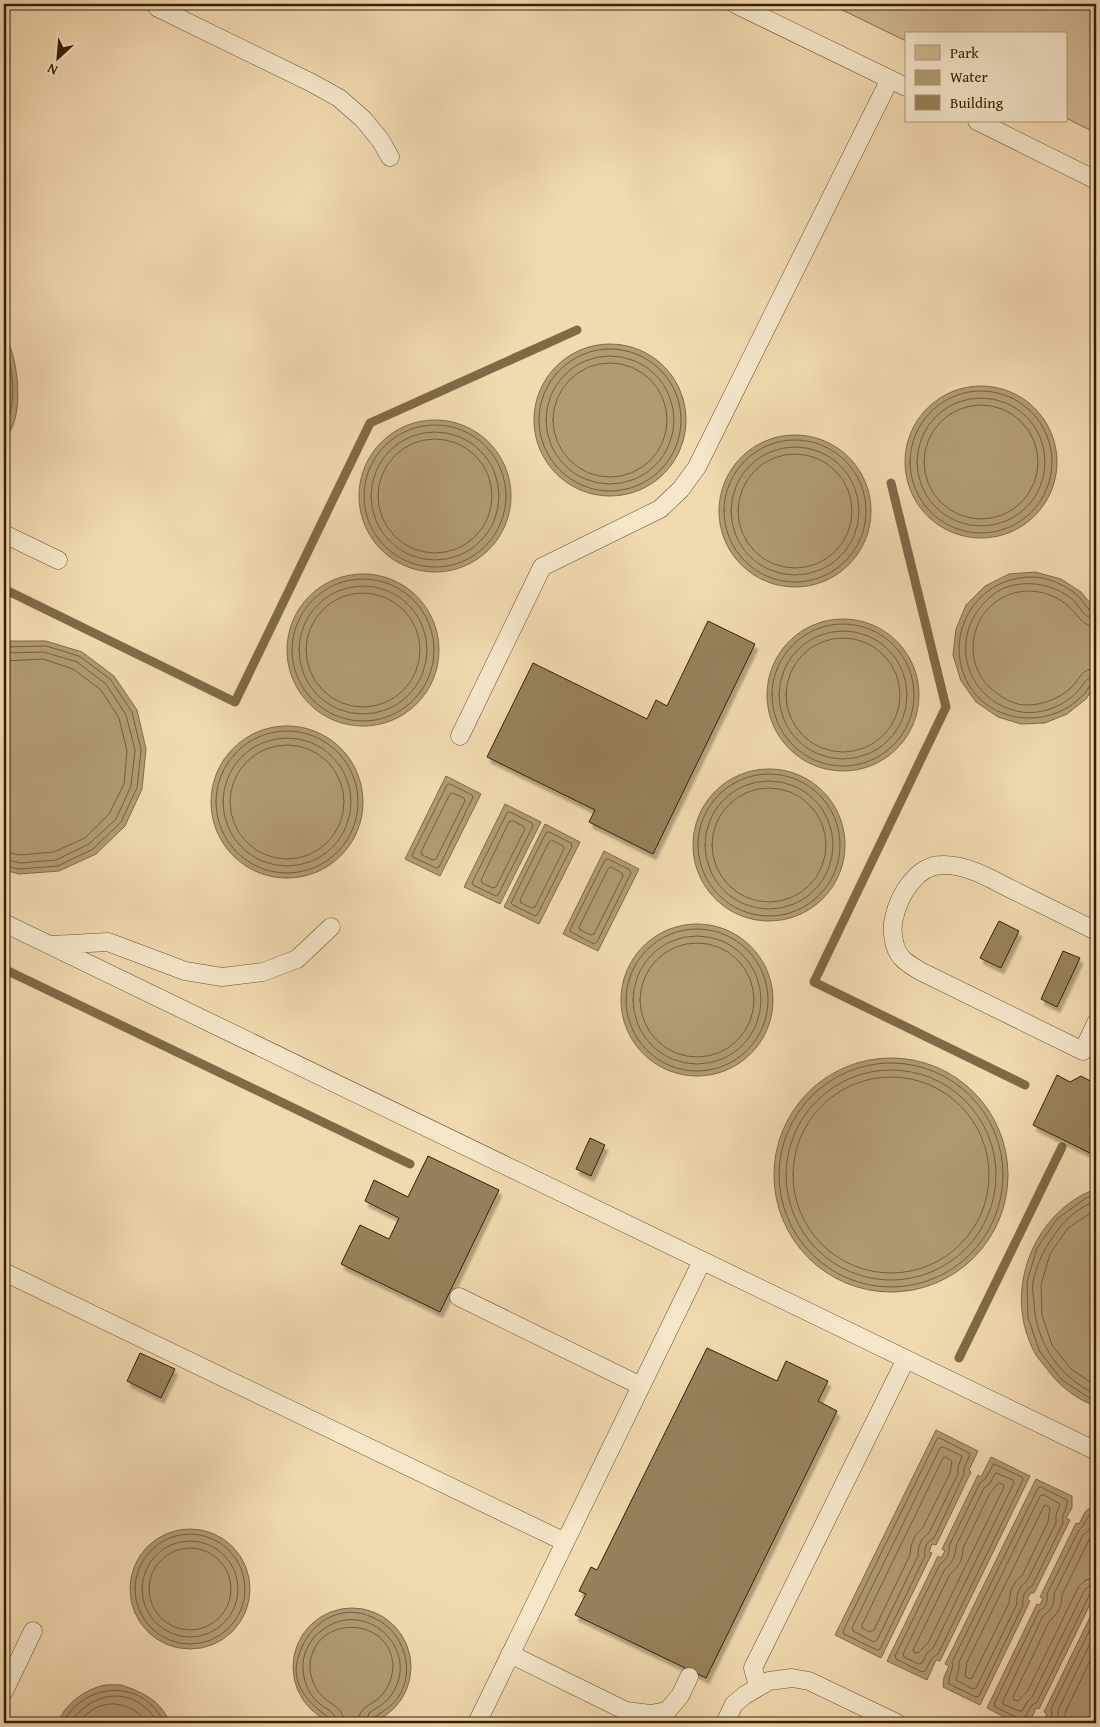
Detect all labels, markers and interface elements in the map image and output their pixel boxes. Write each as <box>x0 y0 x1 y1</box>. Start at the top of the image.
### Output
north arrow <box>32 32 82 82</box>
legend <box>905 32 1068 122</box>
text: Park <box>950 42 979 63</box>
text: N <box>43 58 61 81</box>
text: Water <box>950 66 988 87</box>
text: Building <box>950 92 1004 113</box>

